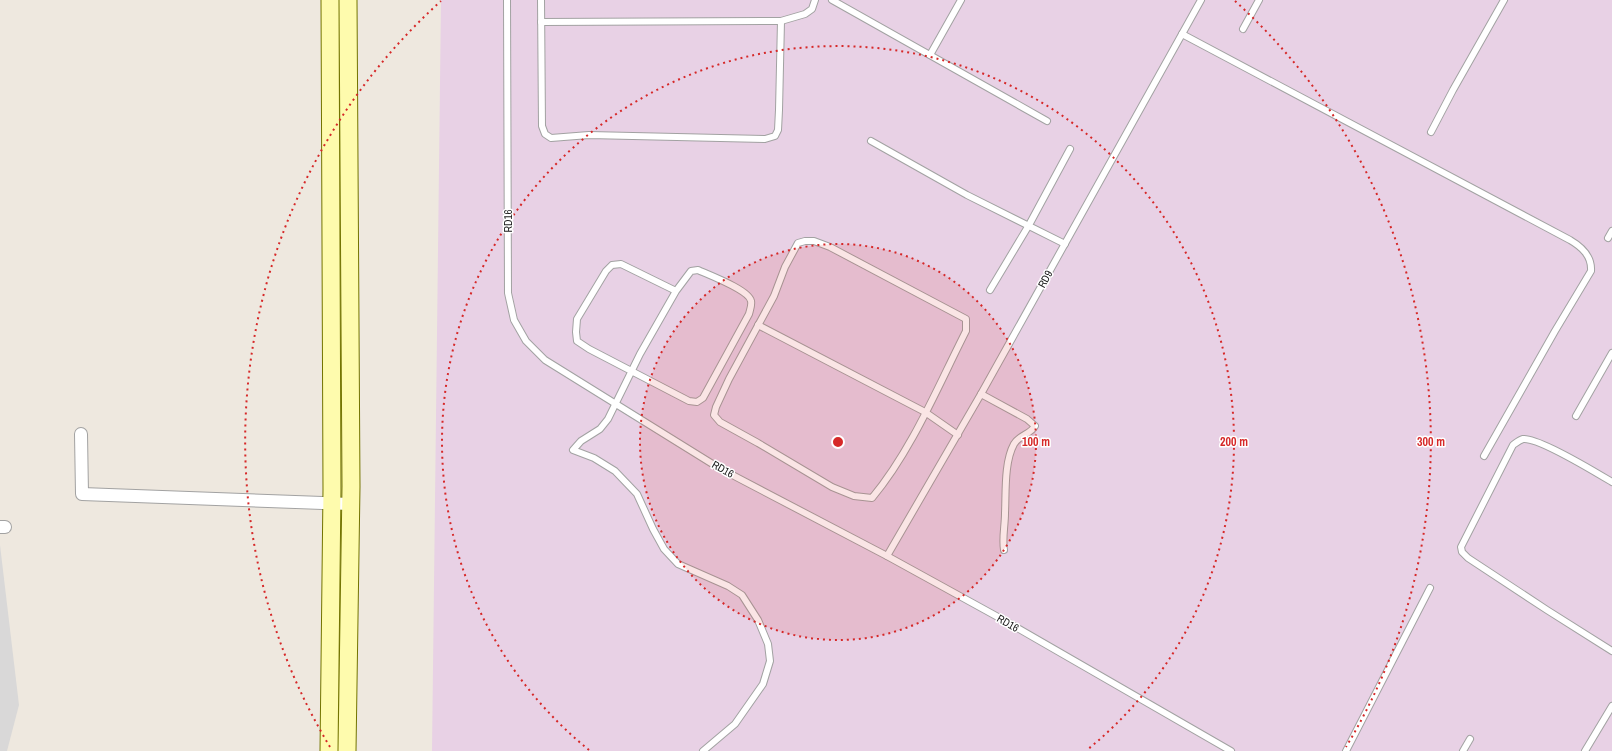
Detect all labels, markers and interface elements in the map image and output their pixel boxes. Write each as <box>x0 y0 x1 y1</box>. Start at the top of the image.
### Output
street label: RD16 <box>501 209 515 233</box>
street label: RD9 <box>1035 268 1055 290</box>
text: 100 m <box>1022 434 1050 450</box>
text: 200 m <box>1220 434 1248 450</box>
text: 300 m <box>1417 434 1445 450</box>
centre of rings <box>831 435 845 449</box>
street label: RD16 <box>710 457 736 481</box>
street label: RD16 <box>995 611 1021 635</box>

